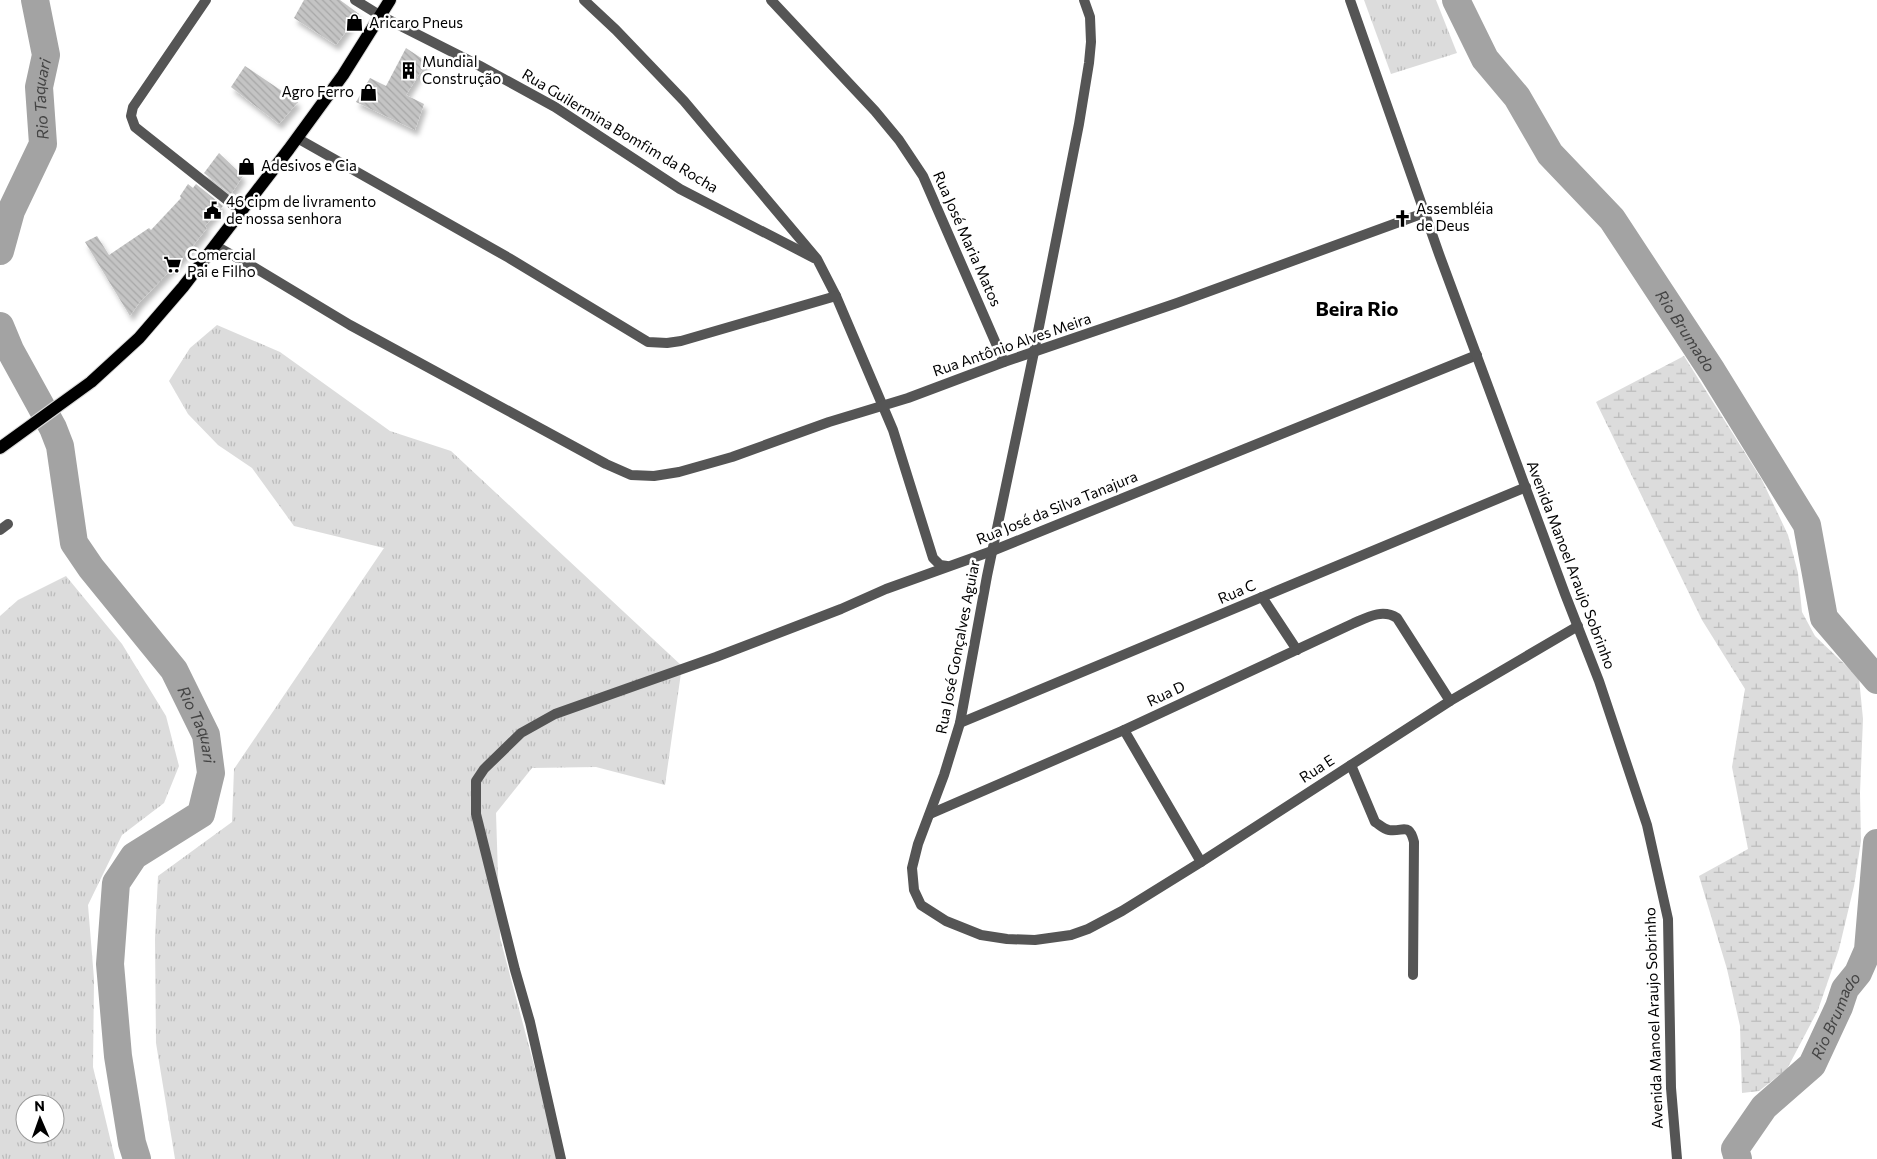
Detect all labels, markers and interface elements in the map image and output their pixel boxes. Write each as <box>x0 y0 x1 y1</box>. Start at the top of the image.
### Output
shop icon: Aricaro Pneus <box>345 13 365 33</box>
place label: Aricaro Pneus <box>369 13 463 31</box>
place label: Mundial Construção <box>422 52 501 87</box>
water label: Rio Taquari <box>29 56 54 140</box>
building icon: Mundial Construção <box>398 61 418 81</box>
street label: Rua Guilermina Bomfim da Rocha <box>519 64 722 196</box>
place label: Agro Ferro <box>281 82 354 100</box>
shop icon: Agro Ferro <box>358 82 378 102</box>
shop icon: Adesivos e Cia <box>237 156 257 176</box>
place label: Adesivos e Cia <box>261 156 357 174</box>
street label: Rua José Maria Matos <box>930 168 1006 309</box>
place label: 46 cipm de livramento de nossa senhora <box>226 192 376 227</box>
place label: Assembléia de Deus <box>1416 199 1493 234</box>
public building icon: 46 cipm de livramento de nossa senhora <box>202 201 222 221</box>
church icon: Assembléia de Deus <box>1392 208 1412 228</box>
place label: Comercial Pai e Filho <box>187 245 256 280</box>
supermarket icon: Comercial Pai e Filho <box>163 254 183 274</box>
water label: Rio Brumado <box>1652 286 1720 375</box>
district label: Beira Rio <box>1315 296 1399 320</box>
street label: Rua Antônio Alves Meira <box>930 308 1093 380</box>
street label: Avenida Manoel Araujo Sobrinho <box>1524 458 1620 671</box>
street label: Rua José da Silva Tanajura <box>973 466 1140 548</box>
street label: Rua José Gonçalves Aguiar <box>931 558 983 735</box>
street label: Rua C <box>1215 575 1258 607</box>
street label: Rua D <box>1144 676 1188 710</box>
water label: Rio Taquari <box>174 683 220 765</box>
street label: Rua E <box>1296 750 1337 786</box>
street label: Avenida Manoel Araujo Sobrinho <box>1640 907 1666 1129</box>
water label: Rio Brumado <box>1806 968 1864 1062</box>
north arrow <box>15 1094 65 1144</box>
text: N <box>34 1097 45 1114</box>

